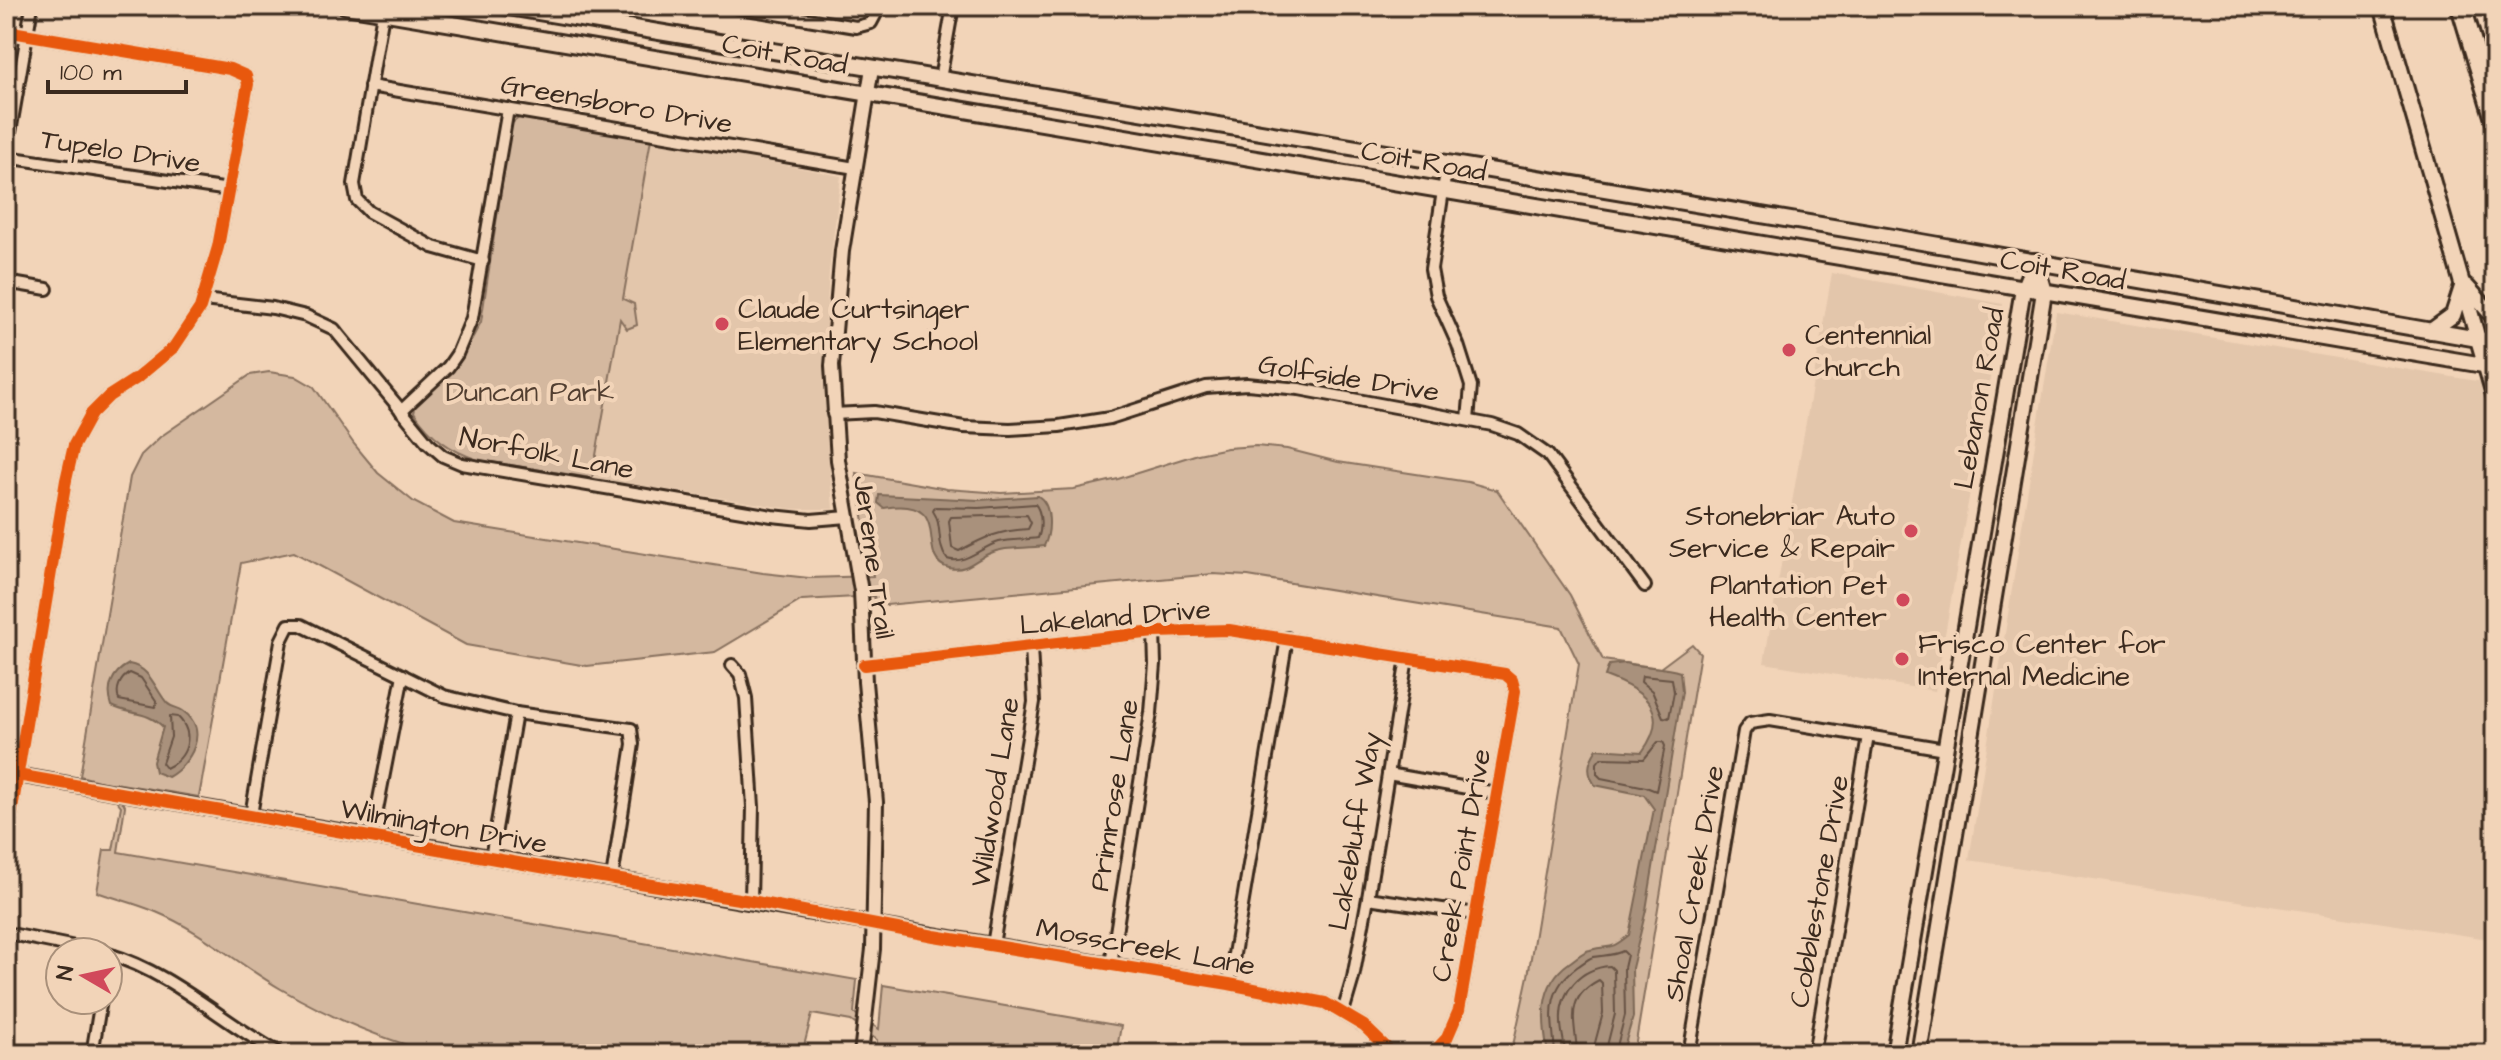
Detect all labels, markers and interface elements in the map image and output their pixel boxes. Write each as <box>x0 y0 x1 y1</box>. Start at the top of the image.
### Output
street label: Coit Road <box>719 24 850 85</box>
scale bar <box>48 44 186 94</box>
text: 100 m <box>60 56 122 90</box>
street label: Greensboro Drive <box>498 65 736 144</box>
street label: Tupelo Drive <box>38 120 203 183</box>
street label: Coit Road <box>1358 131 1489 192</box>
street label: Coit Road <box>1997 240 2128 301</box>
place label: Claude Curtsinger Elementary School <box>738 290 978 363</box>
street label: Lebanon Road <box>1944 304 2015 492</box>
marker: Claude Curtsinger Elementary School <box>713 315 731 333</box>
place label: Centennial Church <box>1805 316 1931 387</box>
marker: Centennial Church <box>1780 341 1798 359</box>
street label: Golfside Drive <box>1255 345 1442 412</box>
park label: Duncan Park <box>446 373 614 412</box>
street label: Norfolk Lane <box>456 417 637 489</box>
street label: Jereme Trail <box>843 473 904 641</box>
place label: Stonebriar Auto Service & Repair <box>1669 497 1895 568</box>
marker: Stonebriar Auto Service & Repair <box>1902 522 1920 540</box>
place label: Plantation Pet Health Center <box>1709 566 1888 637</box>
street label: Lakeland Drive <box>1018 590 1212 645</box>
marker: Plantation Pet Health Center <box>1894 591 1912 609</box>
place label: Frisco Center for Internal Medicine <box>1918 625 2166 696</box>
marker: Frisco Center for Internal Medicine <box>1893 650 1911 668</box>
street label: Wildwood Lane <box>961 694 1030 890</box>
street label: Primrose Lane <box>1080 697 1149 894</box>
street label: Lakebluff Way <box>1319 729 1394 934</box>
street label: Creek Point Drive <box>1422 746 1501 985</box>
street label: Shoal Creek Drive <box>1655 762 1734 1004</box>
street label: Cobblestone Drive <box>1780 772 1859 1011</box>
street label: Wilmington Drive <box>337 789 550 865</box>
street label: Mosscreek Lane <box>1033 909 1258 986</box>
north arrow <box>44 936 124 1016</box>
text: N <box>49 964 82 982</box>

